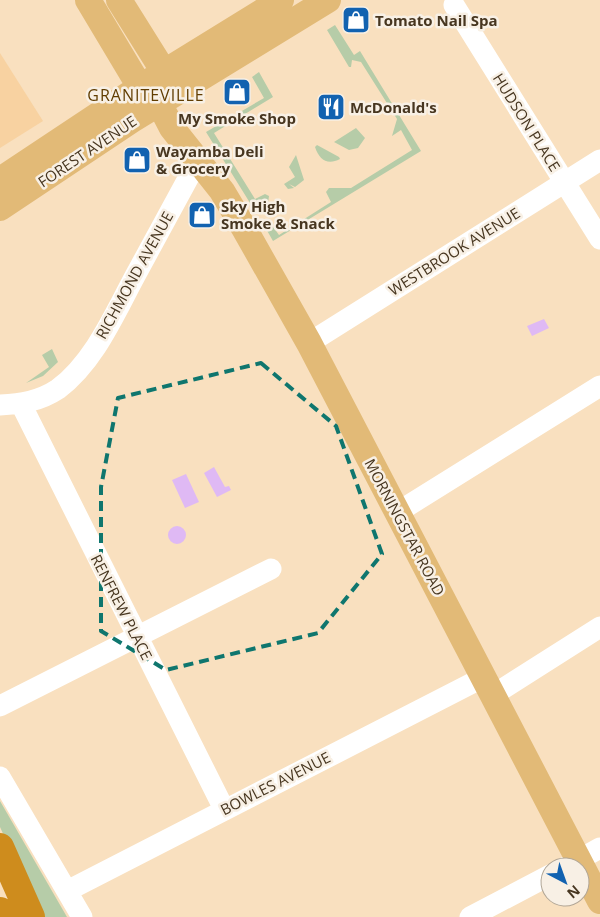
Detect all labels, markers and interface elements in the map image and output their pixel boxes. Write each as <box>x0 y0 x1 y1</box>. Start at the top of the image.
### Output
shop icon: Tomato Nail Spa <box>341 5 371 35</box>
place label: Tomato Nail Spa <box>375 10 498 30</box>
street label: HUDSON PLACE <box>489 69 565 175</box>
shop icon: My Smoke Shop <box>222 77 252 107</box>
district label: GRANITEVILLE <box>87 84 205 106</box>
restaurant icon: McDonald's <box>316 92 346 122</box>
place label: McDonald's <box>350 97 437 117</box>
place label: My Smoke Shop <box>178 108 296 128</box>
street label: FOREST AVENUE <box>34 111 140 191</box>
place label: Wayamba Deli & Grocery <box>156 141 263 178</box>
shop icon: Wayamba Deli & Grocery <box>122 145 152 175</box>
place label: Sky High Smoke & Snack <box>221 196 335 233</box>
shop icon: Sky High Smoke & Snack <box>187 200 217 230</box>
street label: WESTBROOK AVENUE <box>385 202 523 300</box>
street label: RICHMOND AVENUE <box>91 208 177 342</box>
street label: MORNINGSTAR ROAD <box>360 455 450 599</box>
street label: RENFREW PLACE <box>87 551 157 663</box>
street label: BOWLES AVENUE <box>217 747 333 819</box>
north arrow <box>540 857 590 907</box>
text: N <box>563 881 584 903</box>

